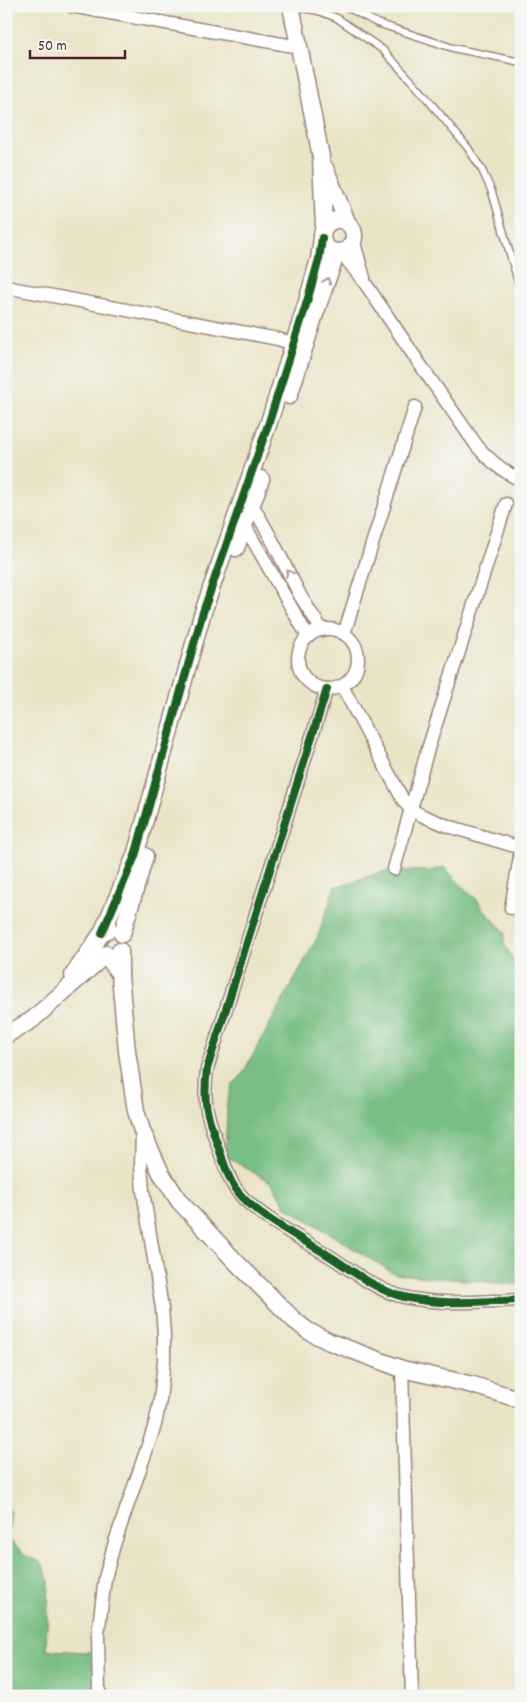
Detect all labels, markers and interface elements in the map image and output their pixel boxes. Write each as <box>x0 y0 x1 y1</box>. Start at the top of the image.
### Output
scale bar <box>30 28 125 60</box>
text: 50 m <box>38 36 67 58</box>
one-way arrow <box>321 278 331 286</box>
one-way arrow <box>285 569 295 578</box>

